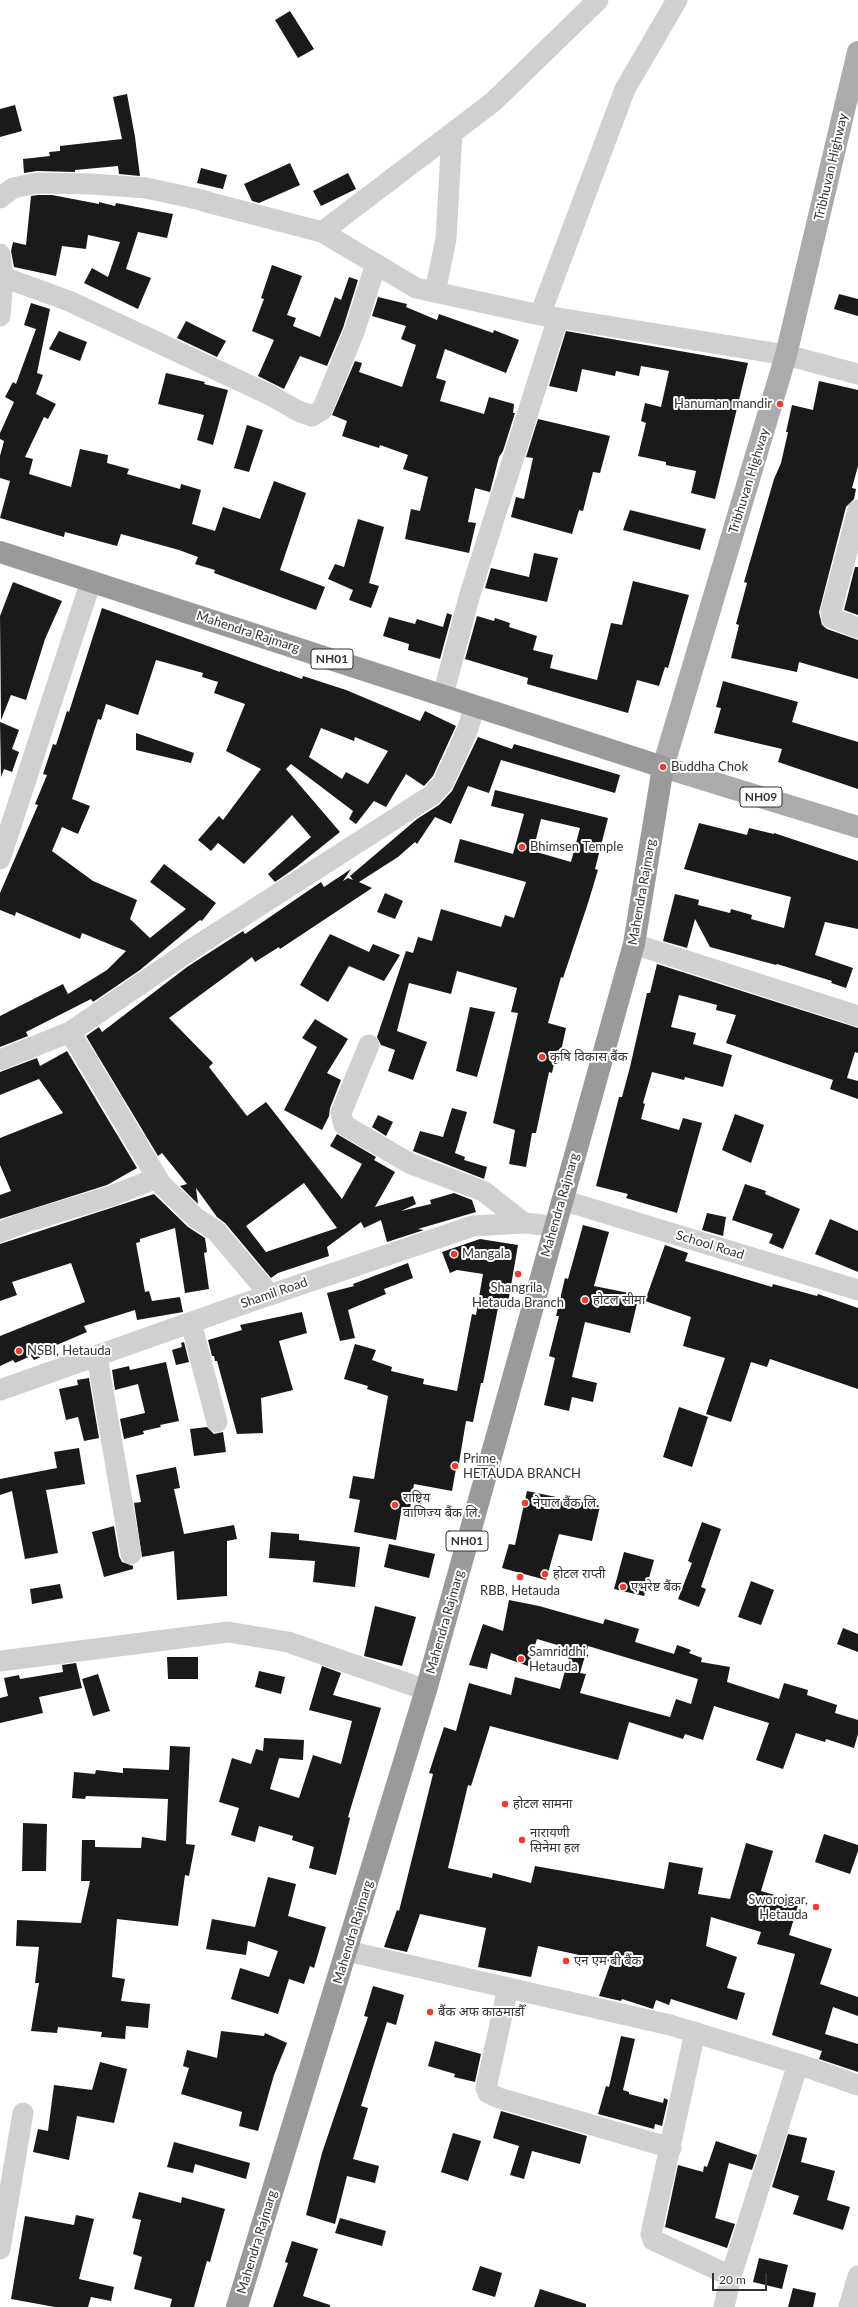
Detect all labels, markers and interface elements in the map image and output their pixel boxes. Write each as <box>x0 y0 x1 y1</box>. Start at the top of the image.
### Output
street label: Tribhuvan Highway <box>811 112 851 222</box>
place label: Hanuman mandir <box>674 396 772 412</box>
marker: Hanuman mandir <box>775 399 785 409</box>
street label: Tribhuvan Highway <box>726 426 772 536</box>
street label: Mahendra Rajmarg <box>194 608 302 656</box>
road number: NH01 <box>311 649 353 669</box>
place label: Buddha Chok <box>671 759 748 775</box>
marker: Buddha Chok <box>658 762 668 772</box>
road number: NH09 <box>740 787 782 807</box>
street label: Mahendra Rajmarg <box>625 838 659 946</box>
place label: Bhimsen Temple <box>530 839 623 855</box>
marker: Bhimsen Temple <box>517 842 527 852</box>
place label: कृषि विकास बैंक <box>550 1049 628 1065</box>
marker: कृषि विकास बैंक <box>537 1052 547 1062</box>
street label: Mahendra Rajmarg <box>538 1151 582 1259</box>
street label: School Road <box>674 1227 746 1263</box>
place label: Mangala <box>462 1246 510 1262</box>
marker: Mangala <box>449 1249 459 1259</box>
marker: Shangrila, Hetauda Branch <box>513 1269 523 1279</box>
street label: Shamil Road <box>239 1274 309 1312</box>
place label: Shangrila, Hetauda Branch <box>472 1280 564 1311</box>
place label: होटल सीमा <box>593 1292 645 1308</box>
marker: होटल सीमा <box>580 1295 590 1305</box>
place label: NSBI, Hetauda <box>27 1343 111 1359</box>
marker: NSBI, Hetauda <box>14 1346 24 1356</box>
place label: Prime, HETAUDA BRANCH <box>463 1451 581 1482</box>
marker: Prime, HETAUDA BRANCH <box>450 1461 460 1471</box>
place label: राष्ट्रिय वाणिज्य बैंक लि. <box>403 1490 481 1521</box>
place label: नेपाल बैंक लि. <box>533 1495 599 1511</box>
marker: नेपाल बैंक लि. <box>520 1498 530 1508</box>
marker: राष्ट्रिय वाणिज्य बैंक लि. <box>390 1500 400 1510</box>
road number: NH01 <box>446 1531 488 1551</box>
place label: होटल राप्ती <box>553 1566 605 1582</box>
street label: Mahendra Rajmarg <box>423 1568 467 1676</box>
marker: होटल राप्ती <box>540 1569 550 1579</box>
marker: RBB, Hetauda <box>515 1572 525 1582</box>
place label: एभरेष्ट बैंक <box>631 1579 681 1595</box>
marker: एभरेष्ट बैंक <box>618 1582 628 1592</box>
place label: RBB, Hetauda <box>480 1583 560 1599</box>
place label: Samriddhi, Hetauda <box>529 1644 589 1675</box>
marker: Samriddhi, Hetauda <box>516 1654 526 1664</box>
place label: होटल सामना <box>513 1796 572 1812</box>
marker: होटल सामना <box>500 1799 510 1809</box>
place label: नारायणी सिनेमा हल <box>530 1825 580 1856</box>
marker: नारायणी सिनेमा हल <box>517 1835 527 1845</box>
street label: Mahendra Rajmarg <box>330 1878 376 1986</box>
place label: Sworojgar, Hetauda <box>748 1892 808 1923</box>
marker: Sworojgar, Hetauda <box>811 1902 821 1912</box>
place label: एन एम बी बैंक <box>574 1953 642 1969</box>
marker: एन एम बी बैंक <box>561 1956 571 1966</box>
place label: बैंक अफ काठमाडौँ <box>438 2004 524 2020</box>
marker: बैंक अफ काठमाडौँ <box>425 2007 435 2017</box>
street label: Mahendra Rajmarg <box>234 2188 280 2296</box>
scale bar <box>714 2265 769 2291</box>
text: 20 m <box>719 2272 746 2287</box>

